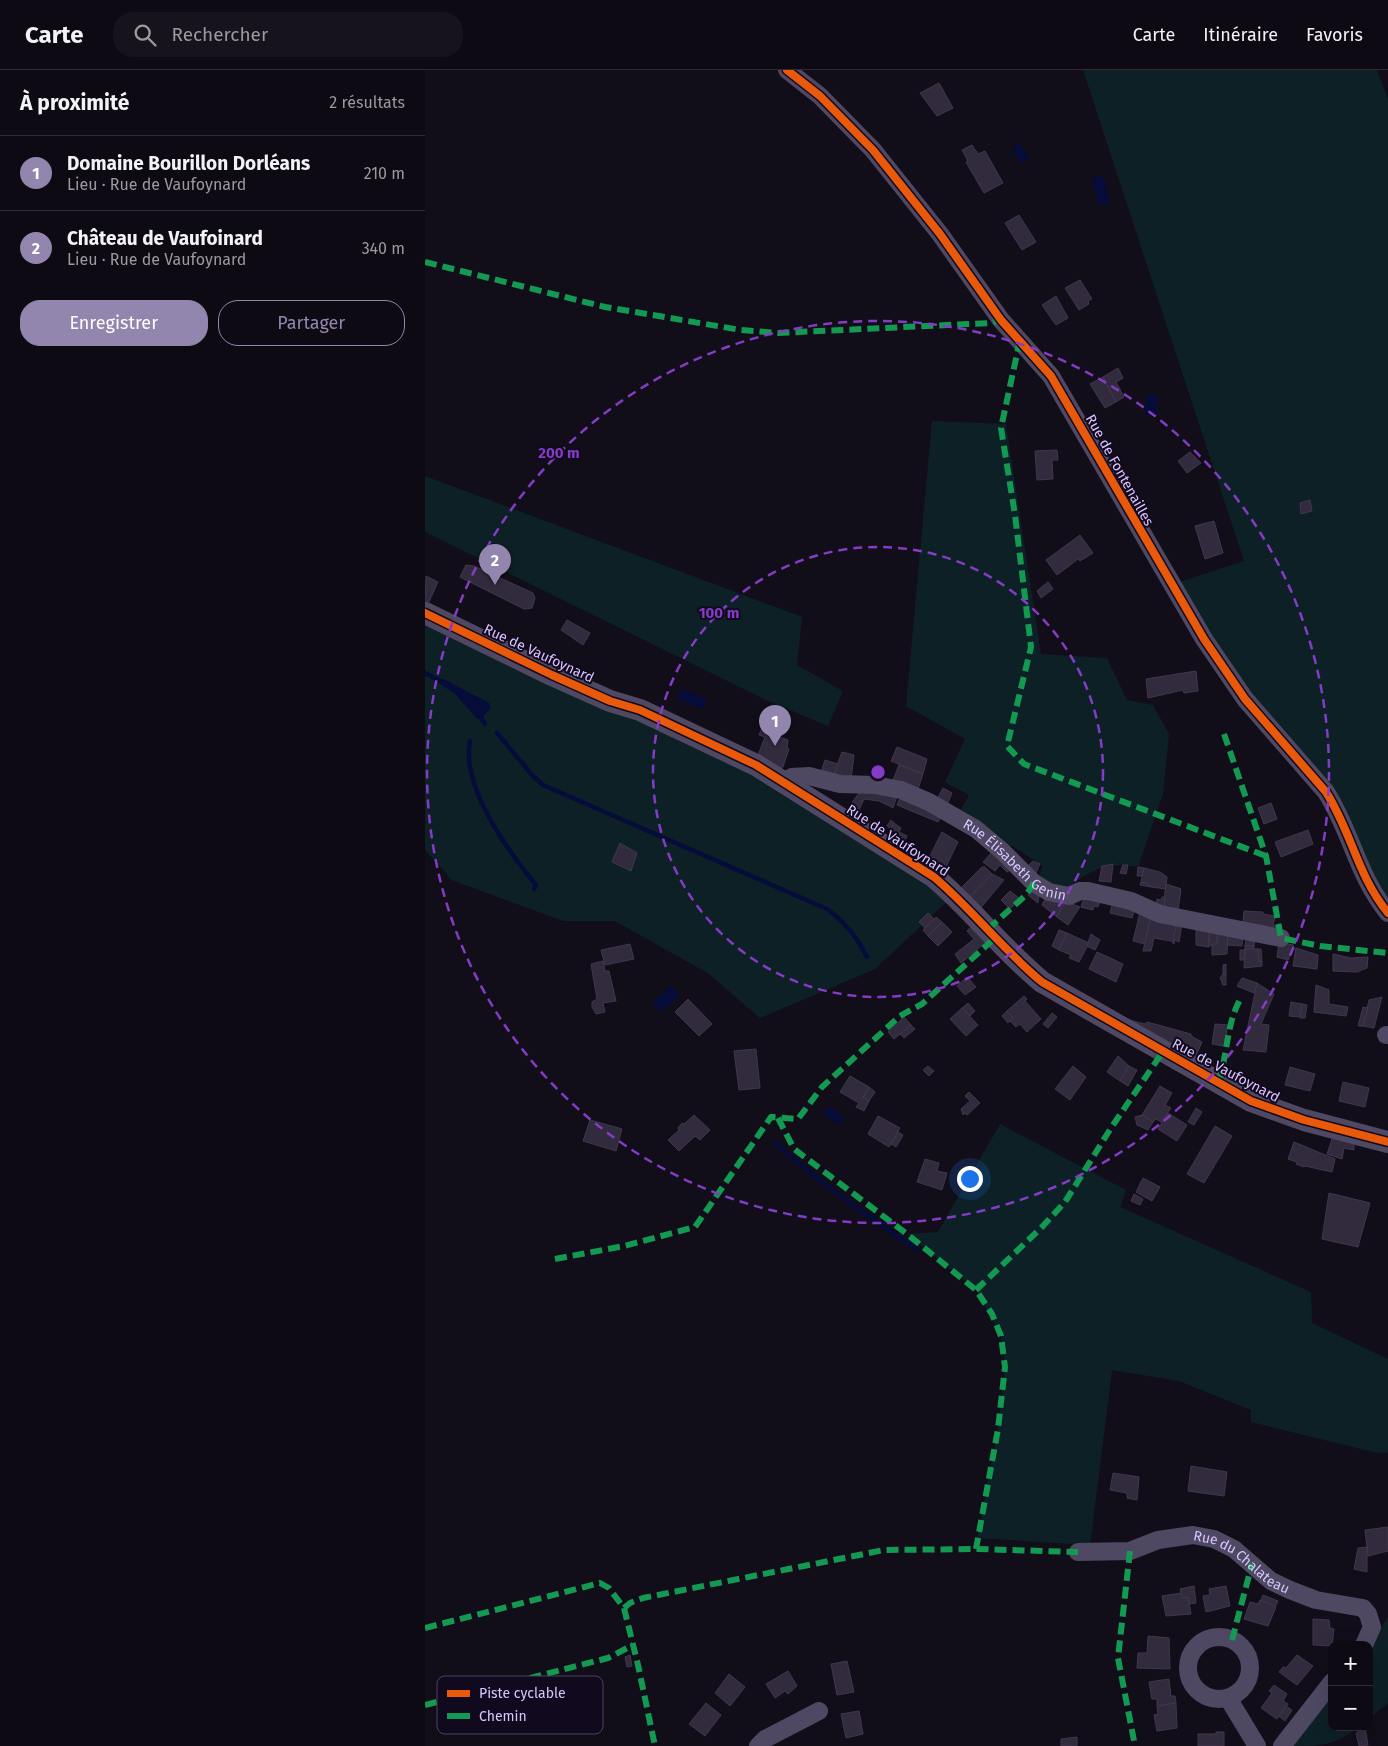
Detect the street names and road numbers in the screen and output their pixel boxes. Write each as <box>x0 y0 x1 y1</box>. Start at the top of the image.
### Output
street label: Rue de Fontenailles <box>1082 411 1158 529</box>
street label: Rue de Vaufoynard <box>481 621 596 686</box>
street label: Rue de Vaufoynard <box>843 801 952 880</box>
street label: Rue Élisabeth Genin <box>960 816 1068 904</box>
street label: Rue de Vaufoynard <box>1169 1035 1282 1106</box>
street label: Rue du Chalateau <box>1192 1527 1292 1598</box>

